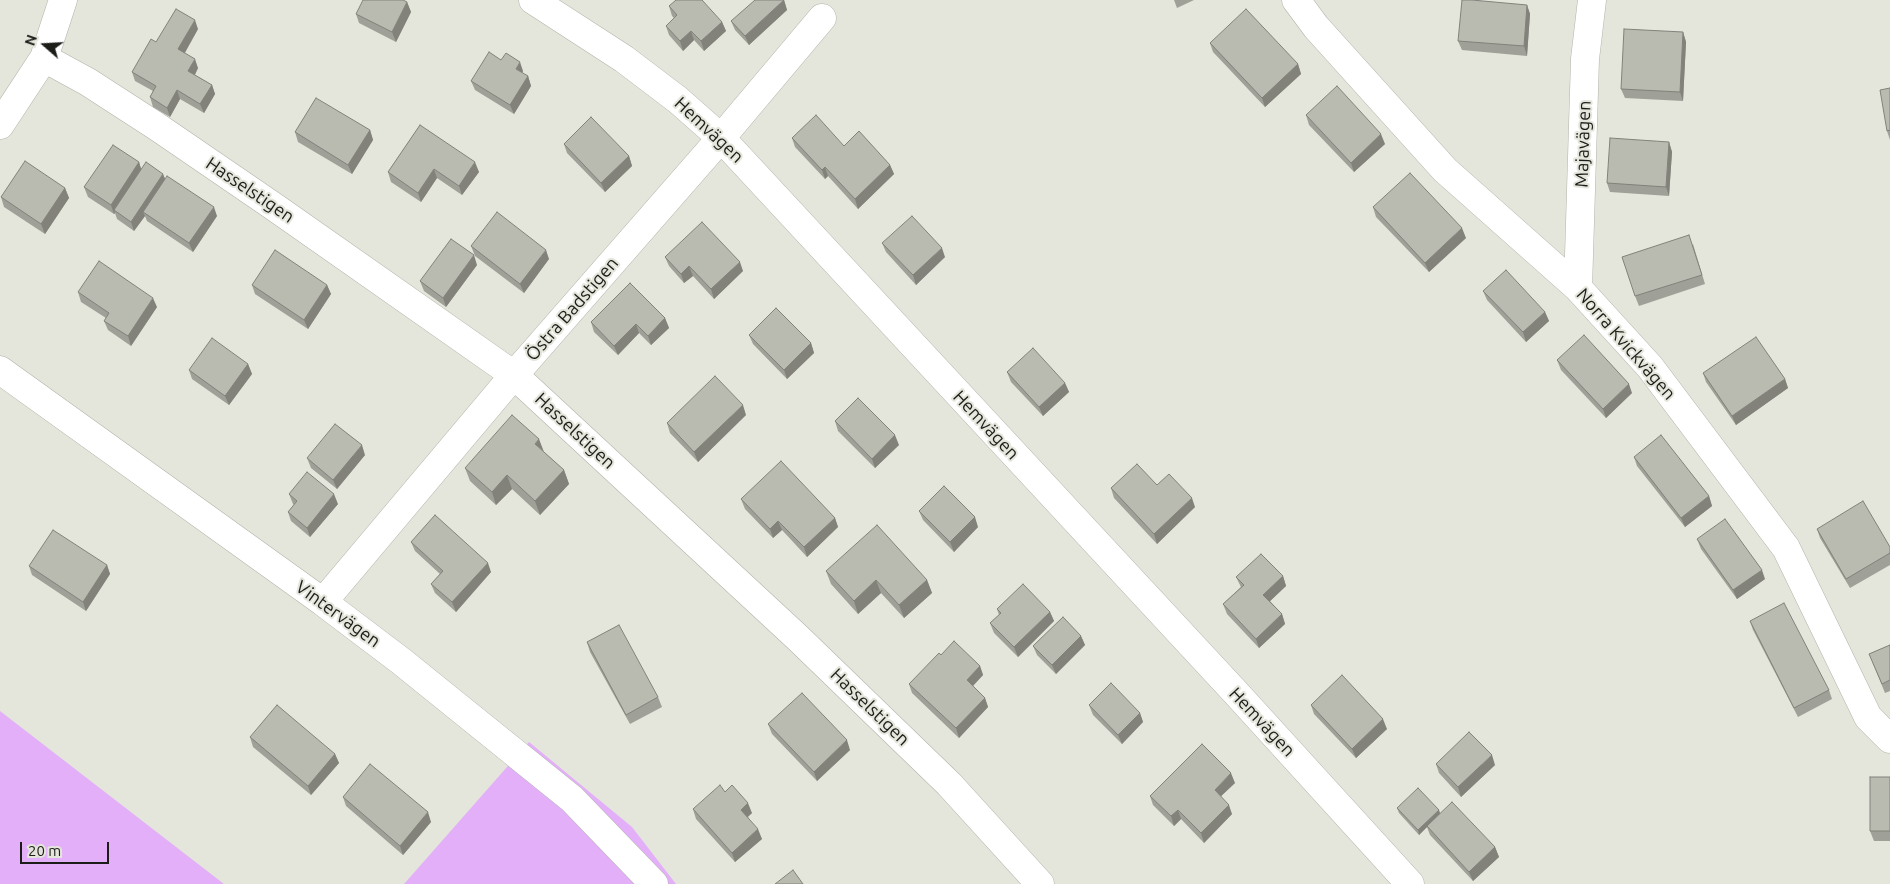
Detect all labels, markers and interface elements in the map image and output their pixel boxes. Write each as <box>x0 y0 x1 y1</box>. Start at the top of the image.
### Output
north arrow <box>20 20 70 70</box>
text: N <box>22 33 40 48</box>
street label: Hemvägen <box>670 93 748 167</box>
street label: Majavägen <box>1571 100 1595 188</box>
street label: Hasselstigen <box>202 153 298 227</box>
street label: Östra Badstigen <box>521 253 623 365</box>
street label: Norra Kvickvägen <box>1572 284 1680 404</box>
street label: Hemvägen <box>949 386 1023 464</box>
street label: Hasselstigen <box>530 388 620 474</box>
street label: Vintervägen <box>291 576 385 652</box>
street label: Hasselstigen <box>826 664 914 750</box>
street label: Hemvägen <box>1225 683 1299 761</box>
scale bar <box>22 832 111 864</box>
text: 20 m <box>28 842 61 859</box>

